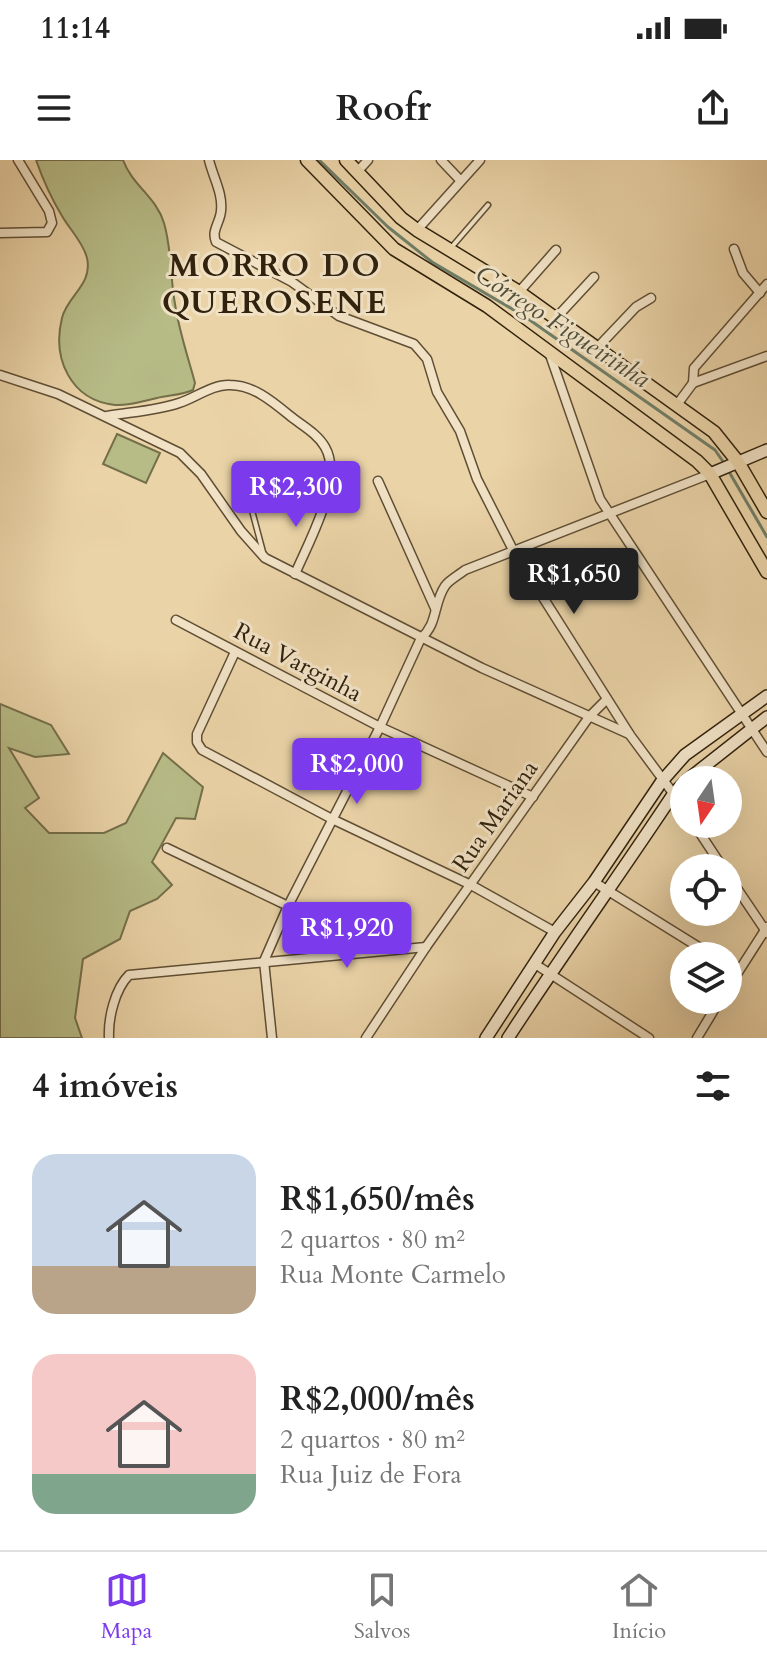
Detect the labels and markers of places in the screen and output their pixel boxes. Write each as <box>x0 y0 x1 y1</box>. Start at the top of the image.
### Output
pin: R$2,300 <box>222 461 370 529</box>
pin: R$1,650 <box>500 548 648 616</box>
pin: R$2,000 <box>283 738 431 806</box>
pin: R$1,920 <box>273 902 421 970</box>

